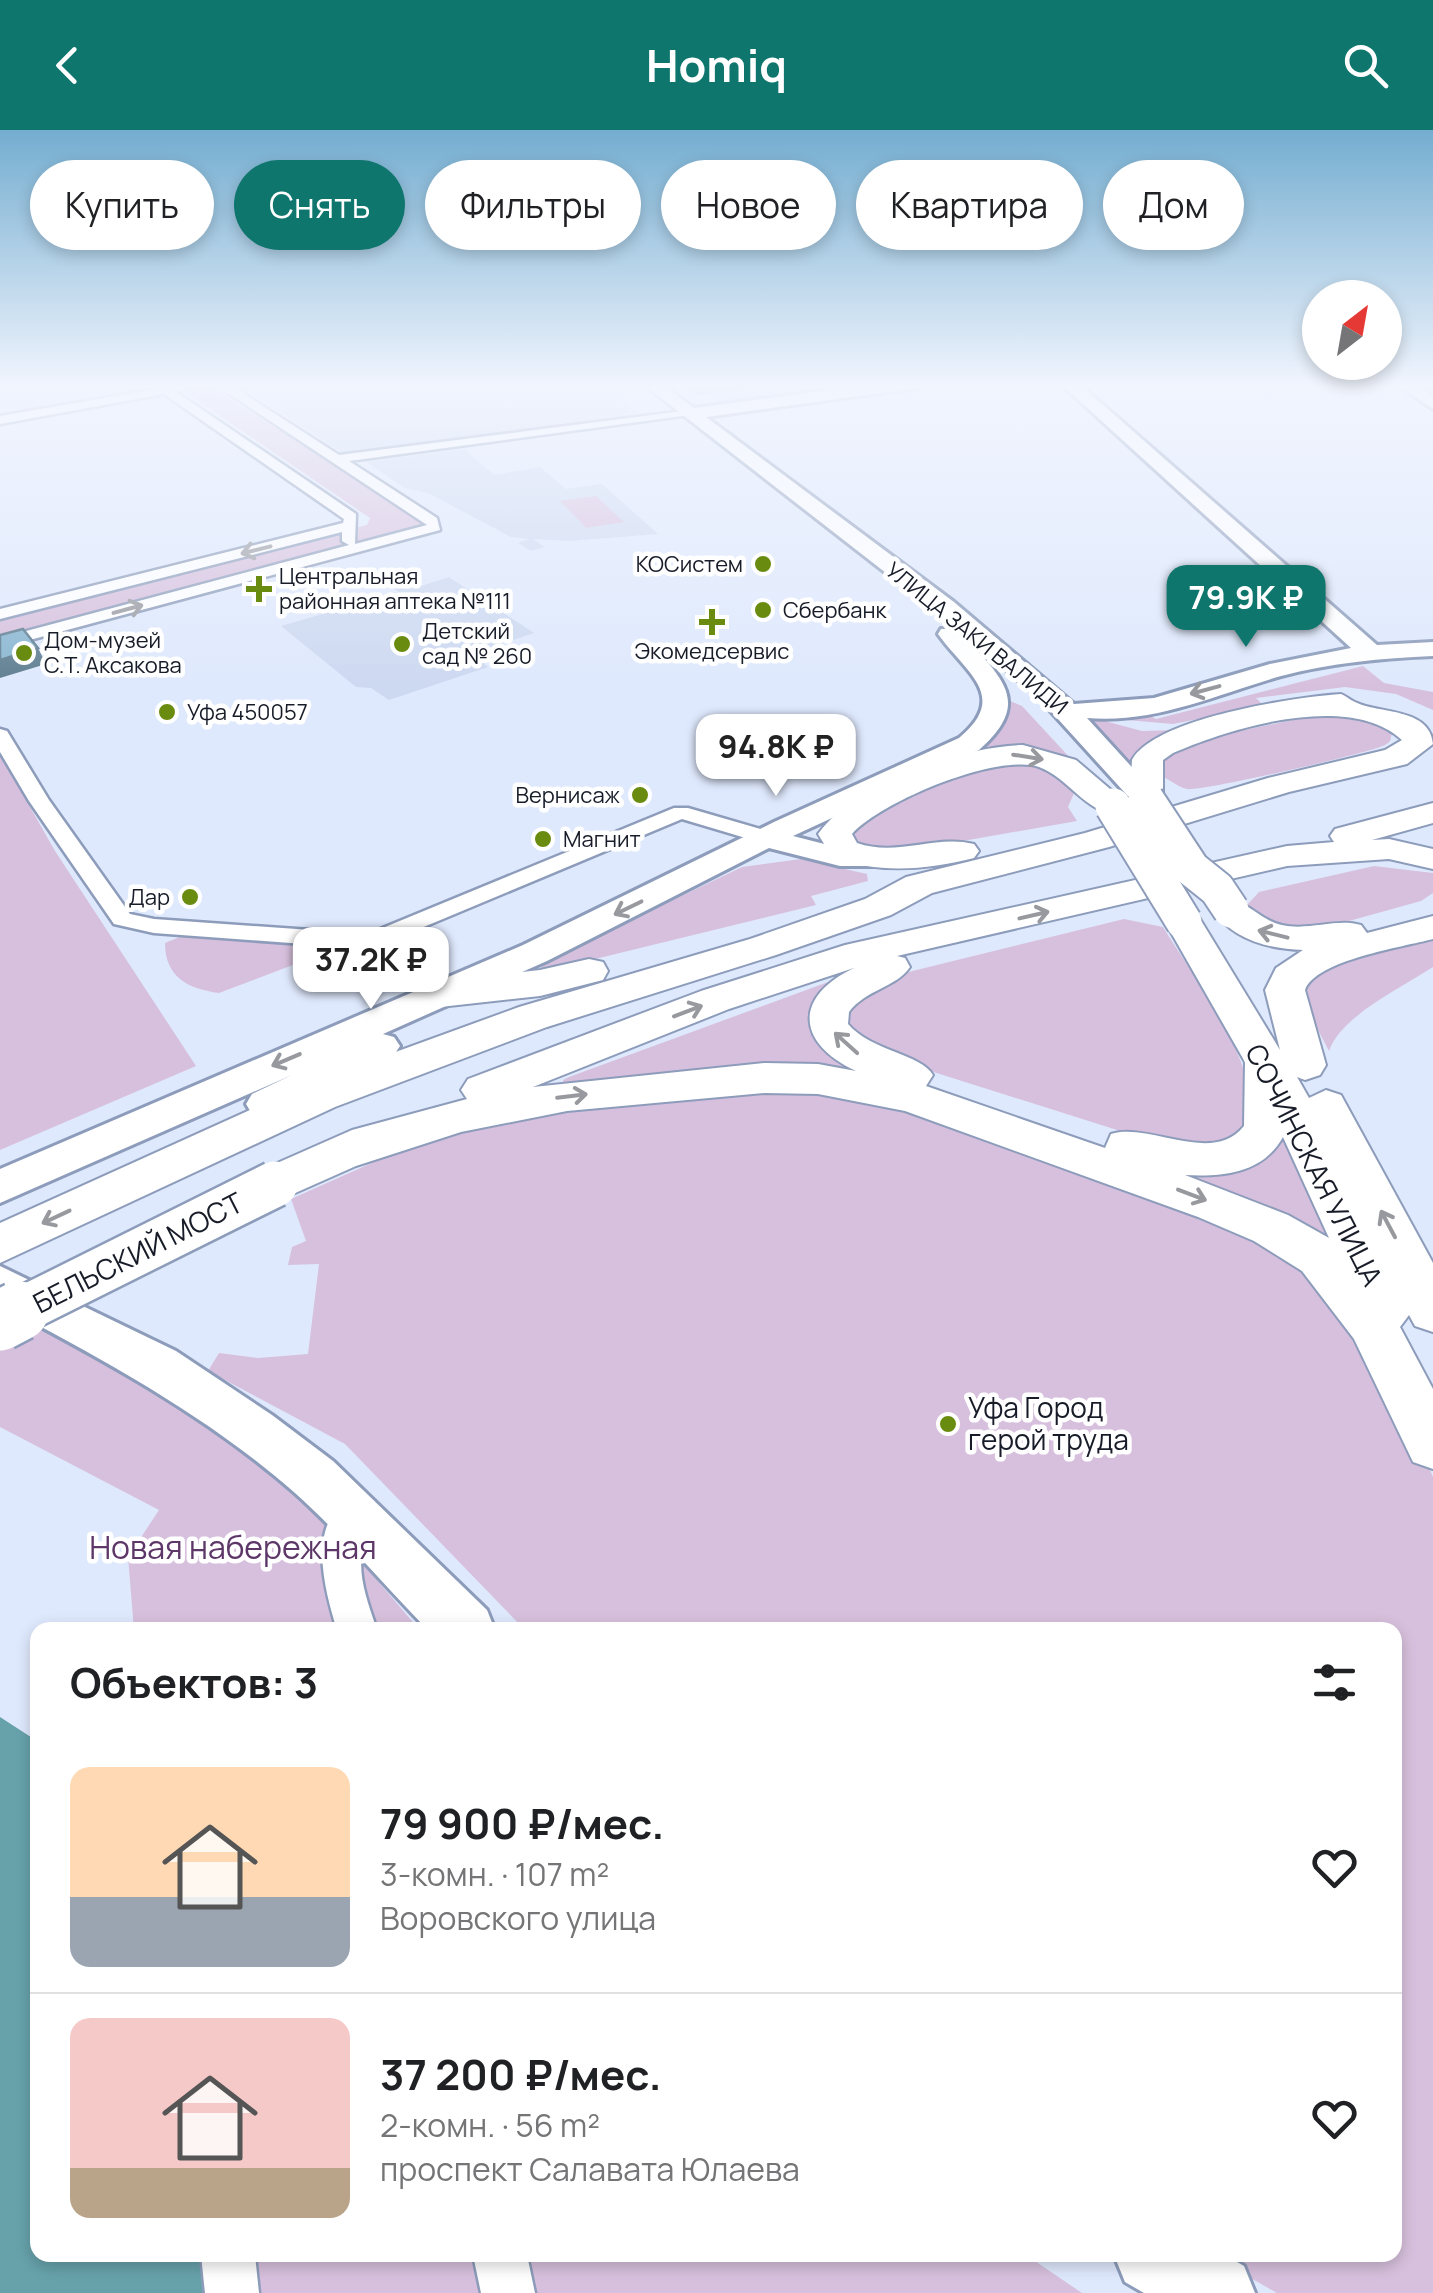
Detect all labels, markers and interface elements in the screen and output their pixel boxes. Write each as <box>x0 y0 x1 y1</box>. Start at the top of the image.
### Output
text: Homiq <box>646 34 787 96</box>
icon: back <box>40 38 95 93</box>
icon: search <box>1338 38 1393 93</box>
chip: Купить <box>30 160 214 250</box>
chip: Снять <box>234 160 405 250</box>
chip: Фильтры <box>425 160 641 250</box>
chip: Новое <box>661 160 836 250</box>
chip: Квартира <box>856 160 1083 250</box>
chip: Дом <box>1103 160 1244 250</box>
north arrow <box>1302 280 1402 380</box>
map controls <box>1302 280 1402 380</box>
one-way arrow <box>241 542 273 560</box>
place label: КОСистем <box>636 549 743 579</box>
marker: КОСистем <box>752 553 774 575</box>
street label: УЛИЦА ЗАКИ ВАЛИДИ <box>880 555 1074 721</box>
place label: Центральная районная аптека №111 <box>279 561 511 616</box>
pin: 79.9K ₽ <box>1154 565 1338 650</box>
text: 79.9K ₽ <box>1189 575 1303 619</box>
marker: Центральная районная аптека №111 <box>248 578 270 600</box>
place label: Сбербанк <box>783 595 887 625</box>
one-way arrow <box>112 598 143 617</box>
marker: Сбербанк <box>752 599 774 621</box>
marker: Экомедсервис <box>701 611 723 633</box>
place label: Детский сад № 260 <box>422 616 532 671</box>
place label: Дом-музей С.Т. Аксакова <box>44 625 182 680</box>
marker: Детский сад № 260 <box>391 633 413 655</box>
place label: Экомедсервис <box>635 636 789 666</box>
marker: Дом-музей С.Т. Аксакова <box>13 642 35 664</box>
one-way arrow <box>1190 681 1221 700</box>
place label: Уфа 450057 <box>187 697 308 727</box>
marker: Уфа 450057 <box>156 701 178 723</box>
pin: 94.8K ₽ <box>684 714 868 799</box>
text: 94.8K ₽ <box>718 724 834 768</box>
one-way arrow <box>1012 748 1044 767</box>
place label: Вернисаж <box>515 780 621 810</box>
marker: Вернисаж <box>629 784 651 806</box>
place label: Магнит <box>563 824 641 854</box>
marker: Магнит <box>532 828 554 850</box>
place label: Дар <box>129 882 170 912</box>
marker: Дар <box>179 886 201 908</box>
one-way arrow <box>614 900 644 919</box>
one-way arrow <box>1017 905 1049 923</box>
one-way arrow <box>1258 924 1289 943</box>
pin: 37.2K ₽ <box>279 927 463 1012</box>
text: 37.2K ₽ <box>315 937 427 981</box>
one-way arrow <box>671 1001 702 1019</box>
one-way arrow <box>834 1032 859 1055</box>
street label: СОЧИНСКАЯ УЛИЦА <box>1237 1037 1392 1292</box>
one-way arrow <box>271 1052 302 1070</box>
one-way arrow <box>555 1086 587 1105</box>
street label: БЕЛЬСКИЙ МОСТ <box>26 1183 249 1321</box>
one-way arrow <box>1176 1187 1207 1205</box>
one-way arrow <box>42 1209 72 1228</box>
one-way arrow <box>1378 1210 1397 1240</box>
place label: Уфа Город герой труда <box>968 1388 1129 1458</box>
marker: Уфа Город герой труда <box>937 1413 959 1435</box>
park label: Новая набережная <box>89 1525 377 1569</box>
text: Объектов: 3 <box>70 1653 318 1711</box>
icon: filters <box>1307 1655 1362 1710</box>
text: 79 900 ₽/мес. <box>380 1794 664 1852</box>
icon: home <box>150 1807 270 1927</box>
icon: heart <box>1307 1840 1362 1895</box>
text: 3-комн. · 107 m² <box>380 1852 609 1896</box>
text: Воровского улица <box>380 1896 656 1940</box>
text: 37 200 ₽/мес. <box>380 2045 661 2103</box>
icon: home <box>150 2058 270 2178</box>
icon: heart <box>1307 2091 1362 2146</box>
text: 2-комн. · 56 m² <box>380 2103 600 2147</box>
text: проспект Салавата Юлаева <box>380 2147 800 2191</box>

